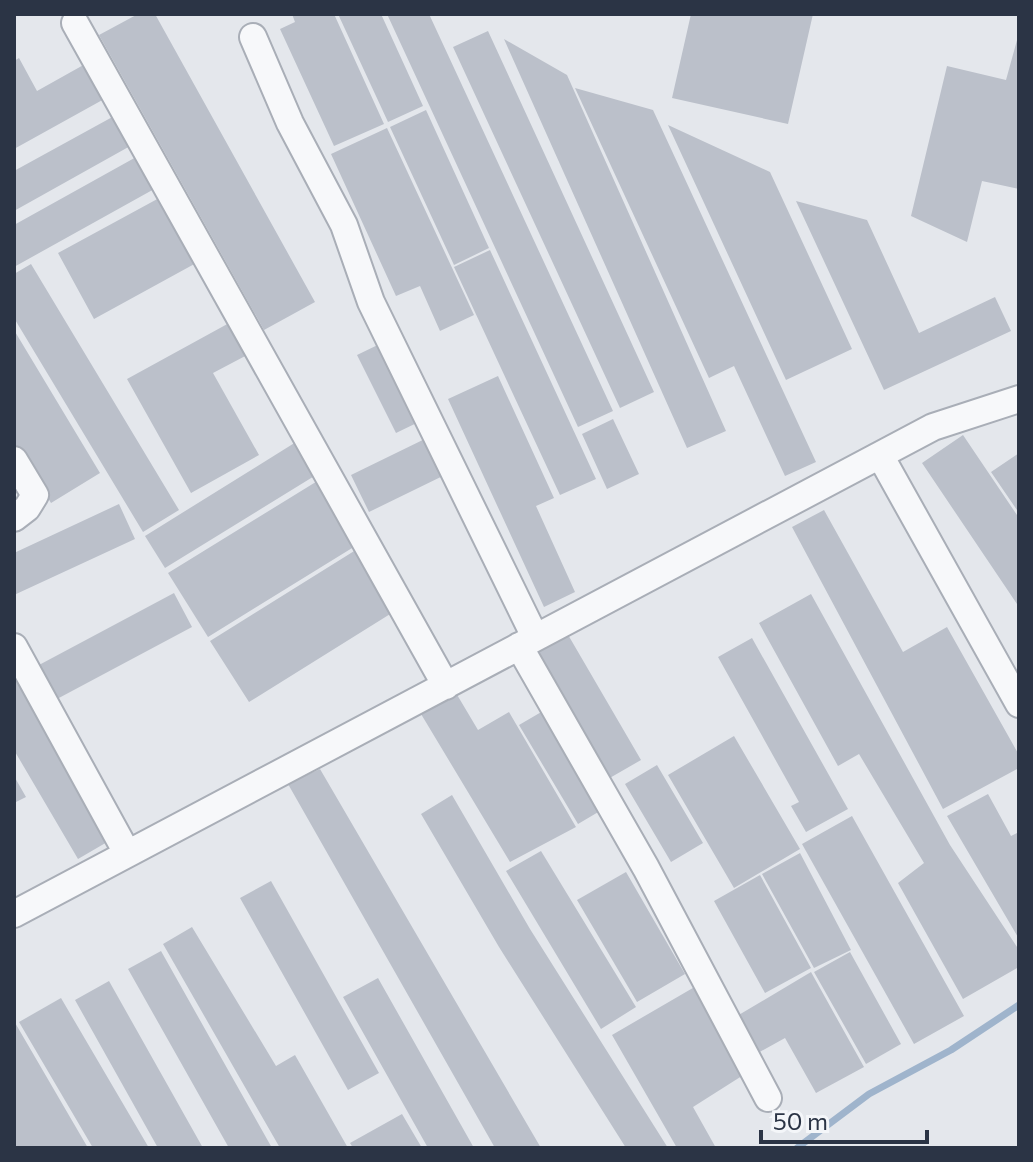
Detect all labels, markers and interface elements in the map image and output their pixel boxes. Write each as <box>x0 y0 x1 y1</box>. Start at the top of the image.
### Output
scale bar <box>761 1094 927 1144</box>
text: 50 m <box>773 1106 828 1135</box>

